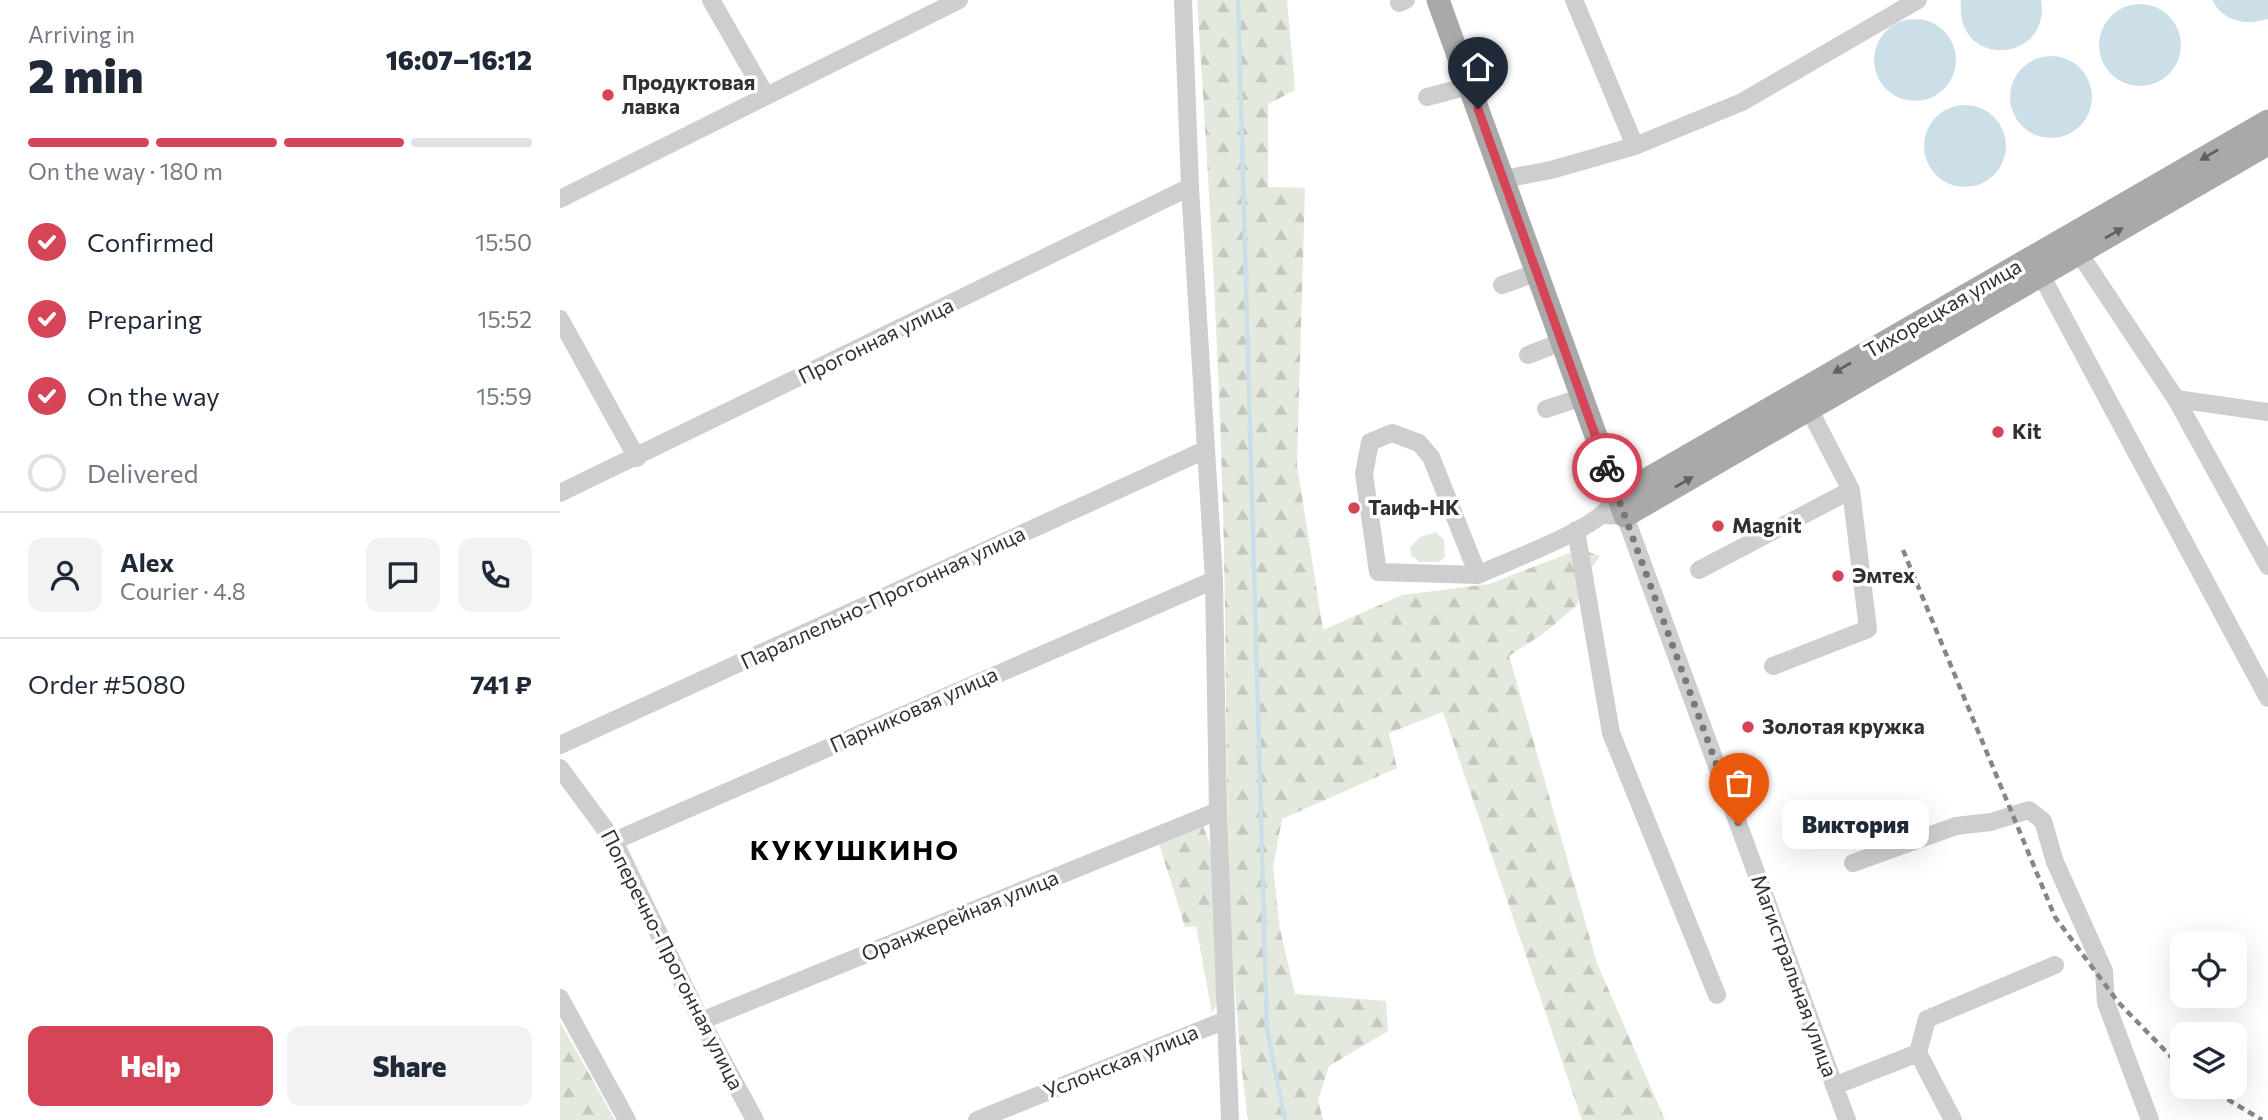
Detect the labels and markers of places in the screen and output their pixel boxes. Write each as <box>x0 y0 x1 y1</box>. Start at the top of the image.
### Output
pin <box>1448 37 1508 109</box>
place label: Продуктовая лавка <box>622 69 755 118</box>
marker: Продуктовая лавка <box>600 87 616 103</box>
place label: Kit <box>2012 418 2042 443</box>
marker: Kit <box>1990 424 2006 440</box>
place label: Таиф-НК <box>1368 494 1460 519</box>
marker: Таиф-НК <box>1346 500 1362 516</box>
place label: Magnit <box>1732 512 1802 537</box>
marker: Magnit <box>1710 518 1726 534</box>
place label: Эмтех <box>1852 562 1915 587</box>
marker: Эмтех <box>1830 568 1846 584</box>
place label: Золотая кружка <box>1762 713 1925 738</box>
marker: Золотая кружка <box>1740 719 1756 735</box>
pin <box>1709 753 1769 825</box>
callout: Виктория <box>1781 800 1928 850</box>

